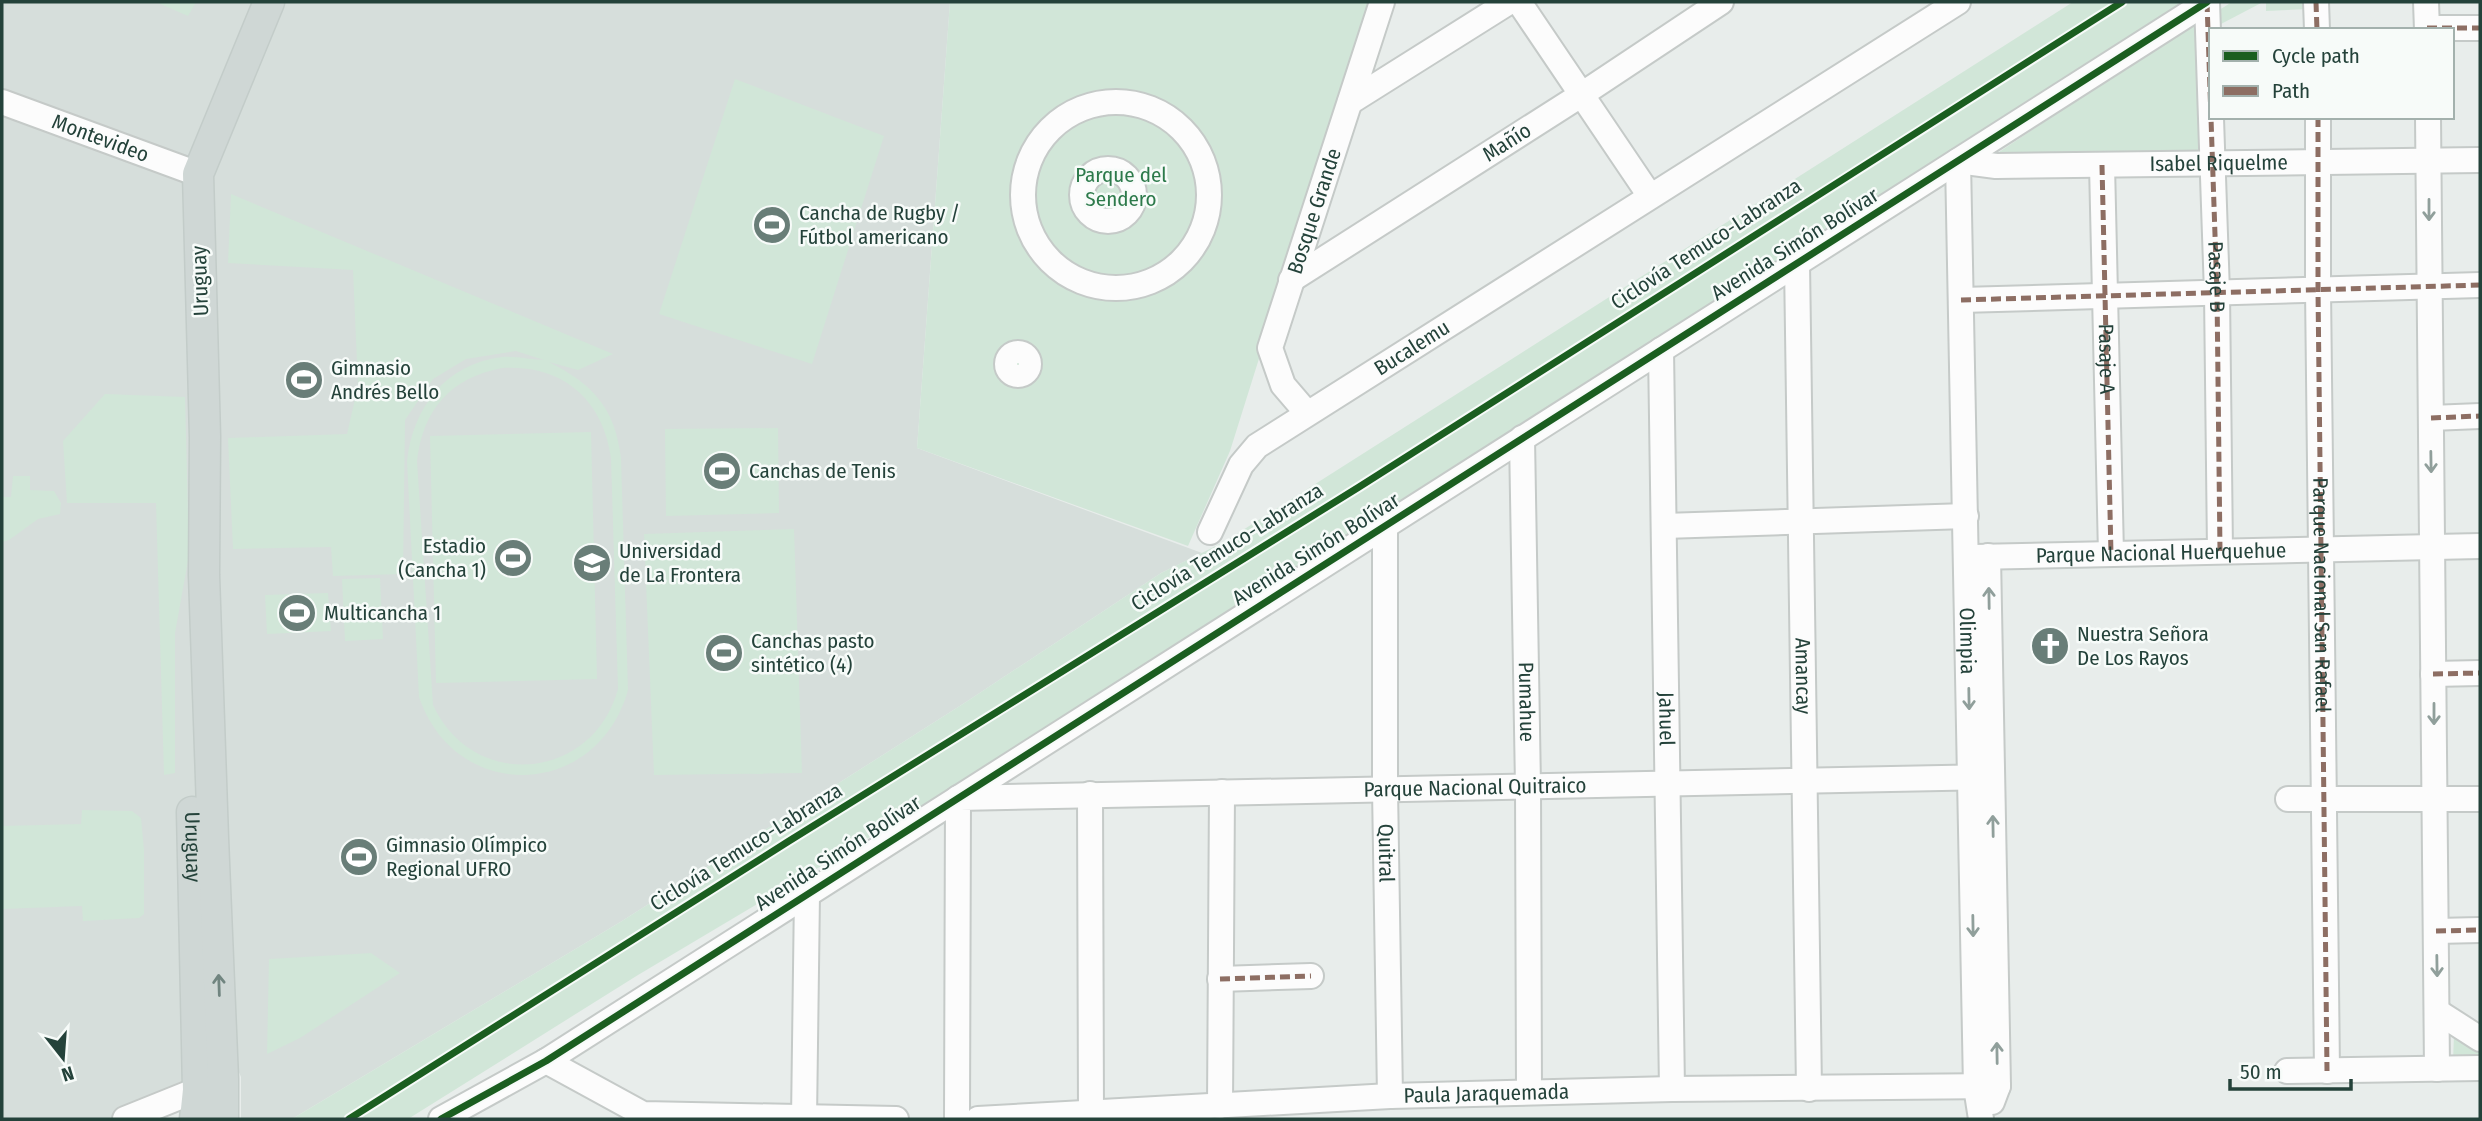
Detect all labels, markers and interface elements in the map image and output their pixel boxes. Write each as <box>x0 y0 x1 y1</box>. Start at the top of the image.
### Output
legend <box>2209 28 2454 119</box>
text: Cycle path <box>2272 43 2360 69</box>
text: Path <box>2272 78 2310 104</box>
street label: Montevideo <box>49 109 153 168</box>
street label: Mañío <box>1478 117 1536 167</box>
street label: Bosque Grande <box>1282 145 1347 277</box>
street label: Isabel Riquelme <box>2149 149 2288 177</box>
park label: Parque del Sendero <box>1075 162 1167 212</box>
street label: Ciclovía Temuco-Labranza <box>1606 173 1806 315</box>
street label: Avenida Simón Bolívar <box>1706 182 1884 306</box>
one-way arrow <box>2422 198 2436 221</box>
place label: Cancha de Rugby / Fútbol americano <box>799 200 960 250</box>
sports icon: Cancha de Rugby / Fútbol americano <box>751 204 793 246</box>
street label: Pasaje B <box>2202 241 2230 313</box>
street label: Uruguay <box>186 245 214 317</box>
street label: Bucalemu <box>1369 314 1454 381</box>
street label: Pasaje A <box>2093 323 2120 395</box>
place label: Gimnasio Andrés Bello <box>331 355 439 405</box>
sports icon: Gimnasio Andrés Bello <box>283 359 325 401</box>
sports icon: Canchas de Tenis <box>701 450 743 492</box>
one-way arrow <box>2424 450 2438 473</box>
place label: Canchas de Tenis <box>749 458 896 484</box>
street label: Ciclovía Temuco-Labranza <box>1126 477 1328 617</box>
street label: Parque Nacional San Rafael <box>2307 477 2336 713</box>
street label: Avenida Simón Bolívar <box>1227 487 1405 611</box>
place label: Estadio (Cancha 1) <box>398 533 486 583</box>
sports icon: Estadio (Cancha 1) <box>492 537 534 579</box>
street label: Parque Nacional Huerquehue <box>2035 537 2286 569</box>
place label: Universidad de La Frontera <box>619 538 741 588</box>
school or university icon: Universidad de La Frontera <box>571 542 613 584</box>
one-way arrow <box>1982 587 1995 610</box>
sports icon: Multicancha 1 <box>276 592 318 634</box>
place label: Multicancha 1 <box>324 600 441 626</box>
street label: Olimpia <box>1954 607 1981 675</box>
place label: Nuestra Señora De Los Rayos <box>2077 621 2209 671</box>
church icon: Nuestra Señora De Los Rayos <box>2029 625 2071 667</box>
place label: Canchas pasto sintético (4) <box>751 628 875 678</box>
sports icon: Canchas pasto sintético (4) <box>703 632 745 674</box>
street label: Amancay <box>1789 637 1817 715</box>
street label: Pumahue <box>1513 662 1540 742</box>
one-way arrow <box>1962 687 1976 710</box>
street label: Jahuel <box>1653 692 1680 747</box>
one-way arrow <box>2427 702 2441 725</box>
street label: Parque Nacional Quitraico <box>1363 772 1587 803</box>
street label: Ciclovía Temuco-Labranza <box>645 777 847 917</box>
street label: Avenida Simón Bolívar <box>750 789 926 916</box>
street label: Uruguay <box>179 811 207 883</box>
one-way arrow <box>1986 814 2000 837</box>
street label: Quitral <box>1373 823 1400 883</box>
place label: Gimnasio Olímpico Regional UFRO <box>386 832 547 882</box>
sports icon: Gimnasio Olímpico Regional UFRO <box>338 836 380 878</box>
one-way arrow <box>1966 914 1980 937</box>
one-way arrow <box>2430 954 2443 977</box>
one-way arrow <box>212 974 225 997</box>
north arrow <box>28 1023 98 1093</box>
one-way arrow <box>1990 1042 2004 1065</box>
scale bar <box>2230 1048 2351 1092</box>
text: 50 m <box>2240 1059 2282 1085</box>
text: N <box>59 1061 77 1086</box>
street label: Paula Jaraquemada <box>1403 1079 1569 1109</box>

